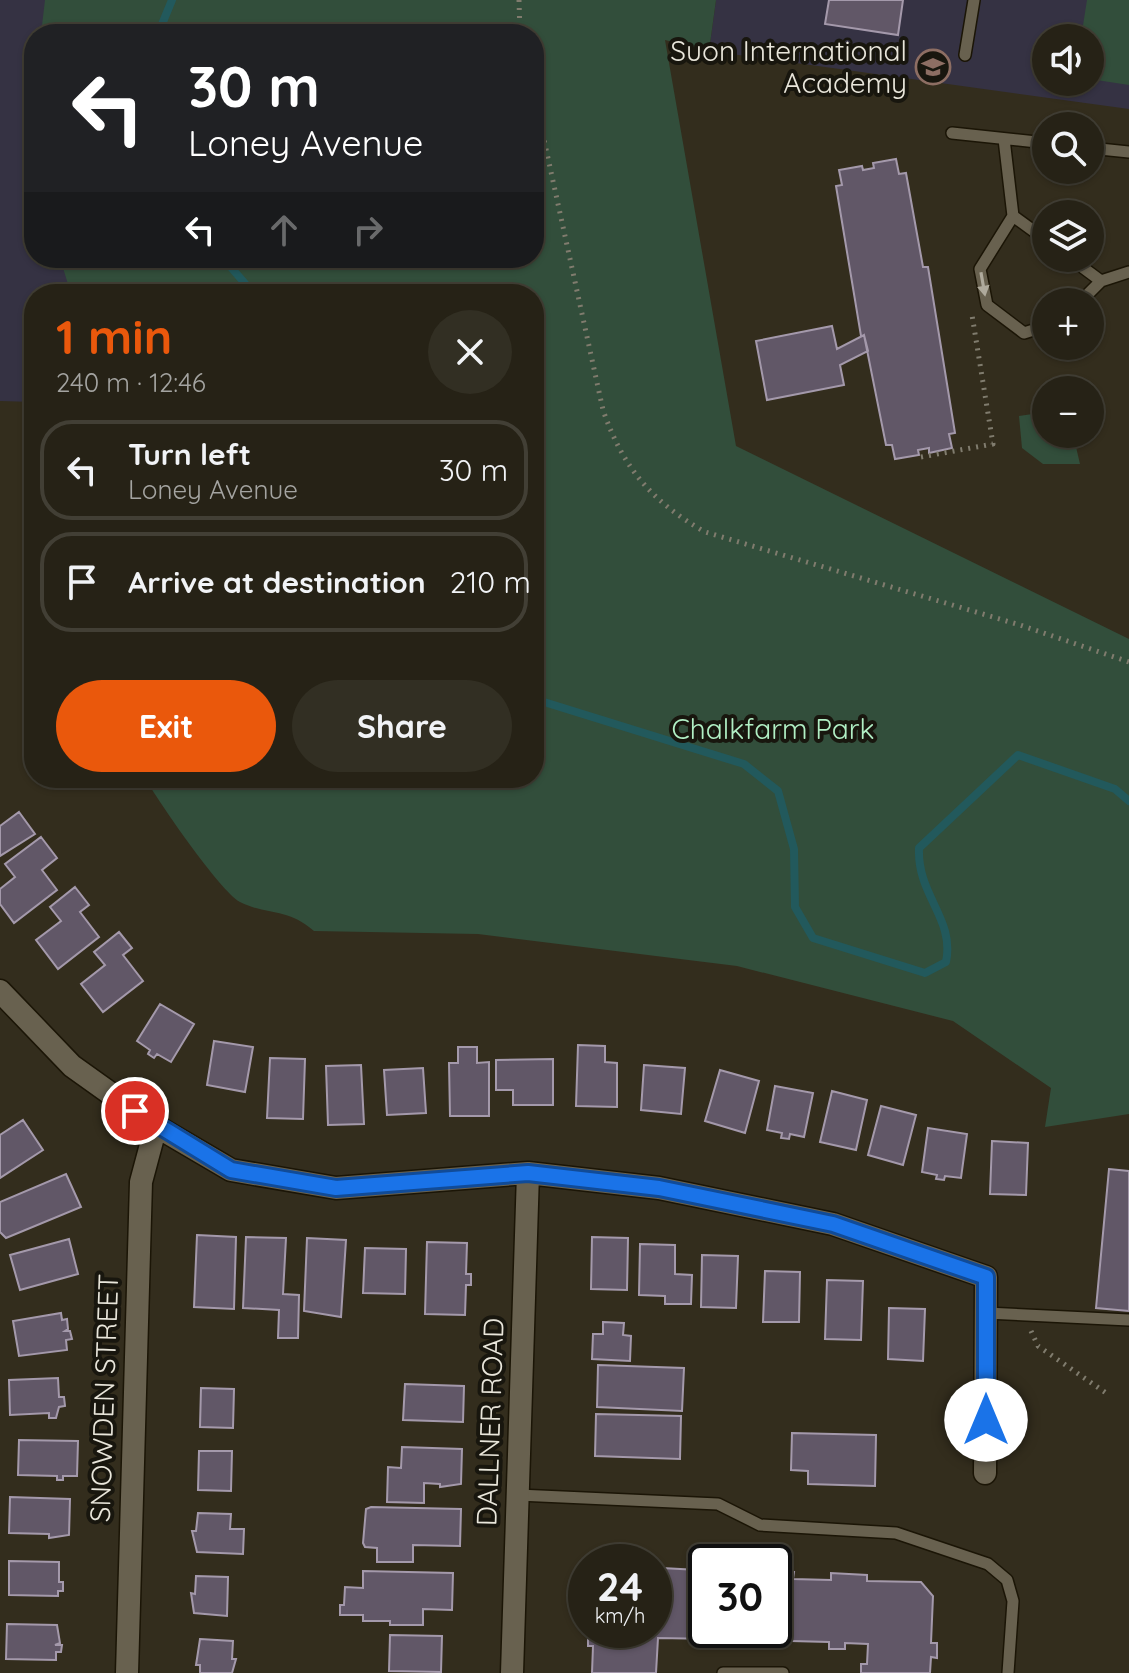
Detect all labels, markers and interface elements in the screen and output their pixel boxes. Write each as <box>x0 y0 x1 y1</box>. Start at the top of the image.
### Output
map controls <box>1032 24 1104 448</box>
button: sound <box>1032 24 1104 96</box>
place label: Suon International Academy <box>670 33 907 100</box>
school or university icon: Suon International Academy <box>914 48 952 86</box>
text: 30 m <box>188 51 320 121</box>
icon: left <box>56 56 160 160</box>
button: search <box>1032 112 1104 184</box>
text: Loney Avenue <box>188 120 423 165</box>
button: layers <box>1032 200 1104 272</box>
icon: left <box>178 208 222 252</box>
icon: ahead <box>262 208 306 252</box>
icon: right <box>346 208 390 252</box>
one-way arrow <box>977 272 989 297</box>
button: + <box>1032 288 1104 360</box>
text: 1 min <box>56 306 172 366</box>
button: close <box>428 310 512 394</box>
text: 240 m · 12:46 <box>56 366 206 399</box>
button: − <box>1032 376 1104 448</box>
text: Turn left <box>128 435 251 473</box>
icon: left <box>60 448 104 492</box>
text: 30 m <box>439 451 508 489</box>
text: Loney Avenue <box>128 473 298 506</box>
icon: arrive <box>60 560 104 604</box>
text: Arrive at destination <box>128 563 426 601</box>
text: 210 m <box>450 563 531 601</box>
button: Exit <box>56 680 276 772</box>
button: Share <box>292 680 512 772</box>
park label: Chalkfarm Park <box>672 711 874 746</box>
pin <box>101 1077 169 1145</box>
icon: arrive <box>113 1089 157 1133</box>
street label: SNOWDEN STREET <box>82 1273 125 1523</box>
street label: DALLNER ROAD <box>468 1317 511 1527</box>
position arrow <box>944 1378 1028 1462</box>
speed limit sign: 30 <box>688 1544 792 1648</box>
text: 24 <box>597 1561 643 1611</box>
text: km/h <box>595 1603 645 1628</box>

